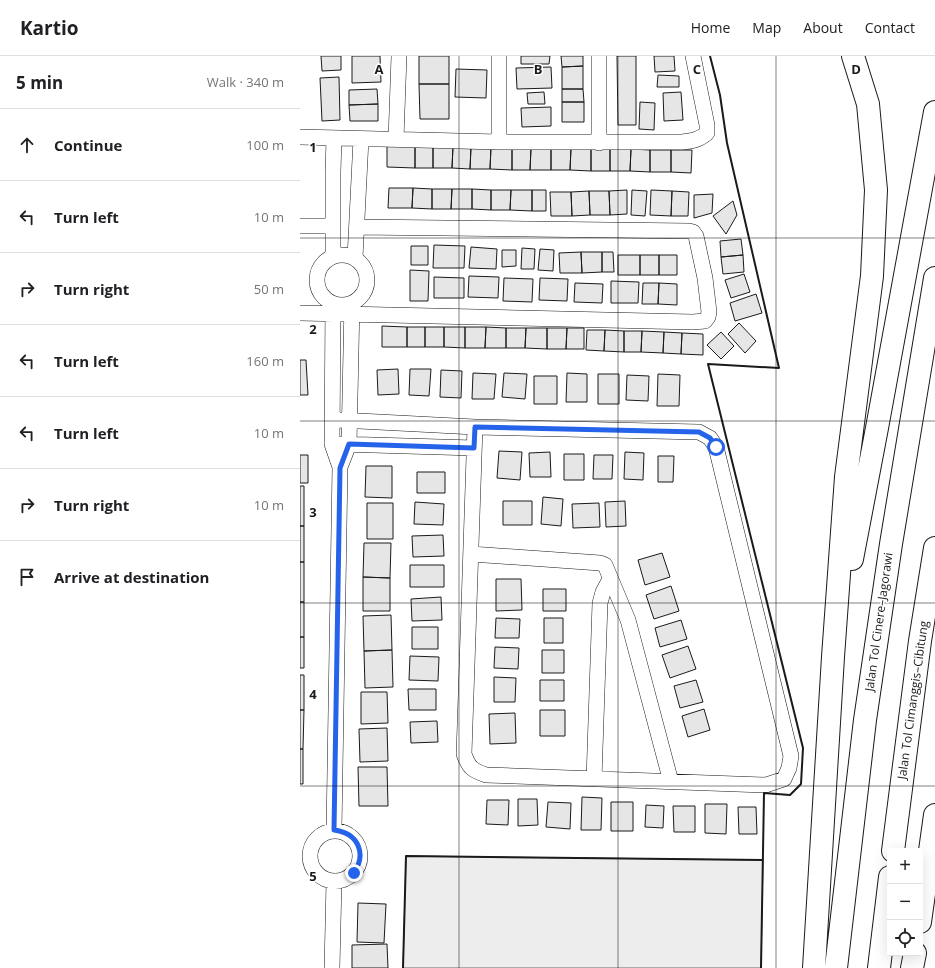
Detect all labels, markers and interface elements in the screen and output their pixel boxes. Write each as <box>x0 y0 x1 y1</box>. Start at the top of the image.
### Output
text: Kartio <box>20 15 79 41</box>
text: Home <box>691 18 730 37</box>
text: Map <box>752 18 781 37</box>
text: About <box>803 18 843 37</box>
text: Contact <box>865 18 915 37</box>
text: A <box>375 60 384 78</box>
text: B <box>534 60 543 78</box>
text: C <box>693 60 701 78</box>
text: D <box>851 60 861 78</box>
text: 5 min <box>16 71 63 94</box>
text: Walk · 340 m <box>207 73 284 91</box>
icon: ahead <box>16 134 38 156</box>
text: Continue <box>54 135 122 155</box>
text: 100 m <box>246 136 284 154</box>
text: 1 <box>309 138 317 156</box>
icon: left <box>16 206 38 228</box>
text: Turn left <box>54 207 119 227</box>
text: 10 m <box>254 208 284 226</box>
icon: right <box>16 278 38 300</box>
text: Turn right <box>54 279 129 299</box>
text: 50 m <box>254 280 284 298</box>
text: 2 <box>309 320 317 338</box>
icon: left <box>16 350 38 372</box>
text: Turn left <box>54 351 119 371</box>
text: 160 m <box>246 352 284 370</box>
icon: left <box>16 422 38 444</box>
text: Turn left <box>54 423 119 443</box>
text: 10 m <box>254 424 284 442</box>
route start <box>707 438 725 456</box>
icon: right <box>16 494 38 516</box>
text: Turn right <box>54 495 129 515</box>
text: 10 m <box>254 496 284 514</box>
text: 3 <box>309 503 317 521</box>
street label: Jalan Tol Cinere–Jagorawi <box>860 551 897 693</box>
icon: arrive <box>16 566 38 588</box>
text: Arrive at destination <box>54 567 209 587</box>
street label: Jalan Tol Cimanggis–Cibitung <box>893 619 932 781</box>
text: 4 <box>309 685 317 703</box>
map controls <box>887 848 923 956</box>
button: + <box>887 848 923 884</box>
route end <box>345 864 363 882</box>
text: 5 <box>309 867 317 885</box>
button: − <box>887 884 923 920</box>
button: locate <box>887 920 923 956</box>

